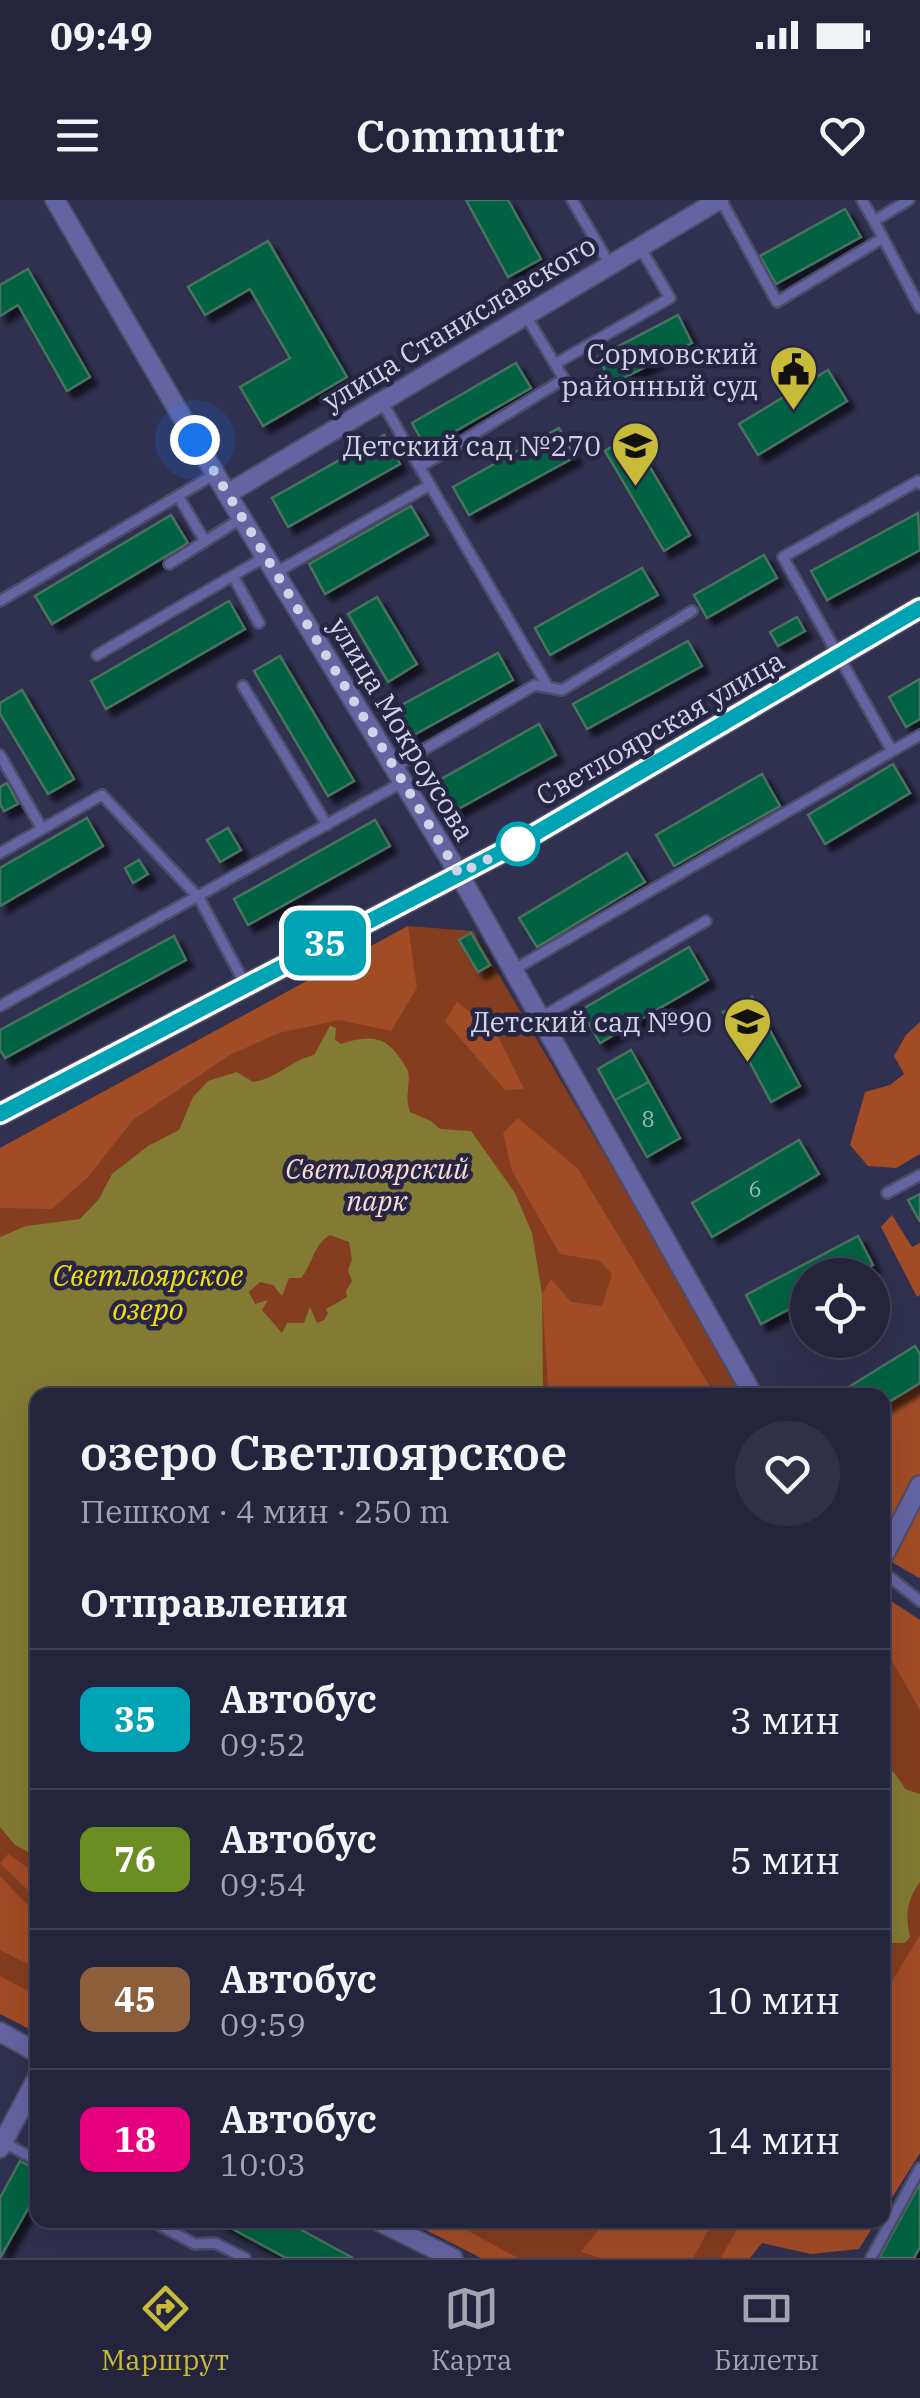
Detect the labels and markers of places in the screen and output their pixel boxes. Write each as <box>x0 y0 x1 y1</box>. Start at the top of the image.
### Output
place label: Сормовский районный суд <box>561 335 758 404</box>
public building icon: Сормовский районный суд <box>767 344 819 412</box>
school or university icon: Детский сад №270 <box>610 420 662 488</box>
place label: Детский сад №270 <box>343 427 601 464</box>
unlabelled marker <box>497 823 539 865</box>
school or university icon: Детский сад №90 <box>721 996 773 1064</box>
place label: Детский сад №90 <box>471 1003 712 1040</box>

